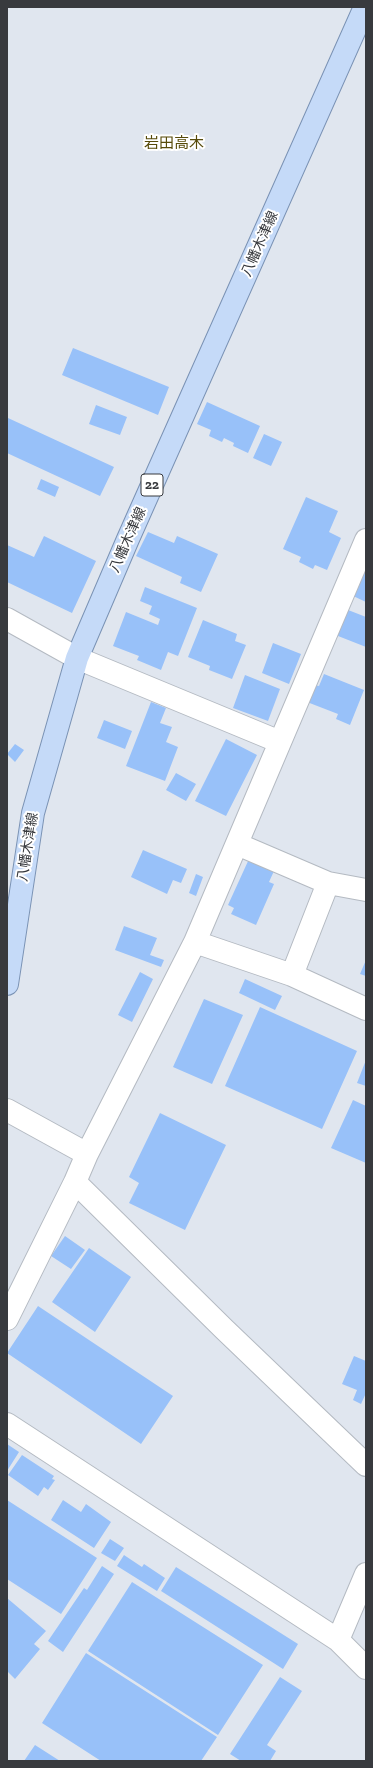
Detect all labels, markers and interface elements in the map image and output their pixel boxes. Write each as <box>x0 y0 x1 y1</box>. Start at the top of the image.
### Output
district label: 岩田高木 <box>144 135 204 153</box>
street label: 八幡木津線 <box>238 209 282 279</box>
road number: 22 <box>141 474 163 496</box>
street label: 八幡木津線 <box>106 505 150 575</box>
street label: 八幡木津線 <box>14 811 42 883</box>

